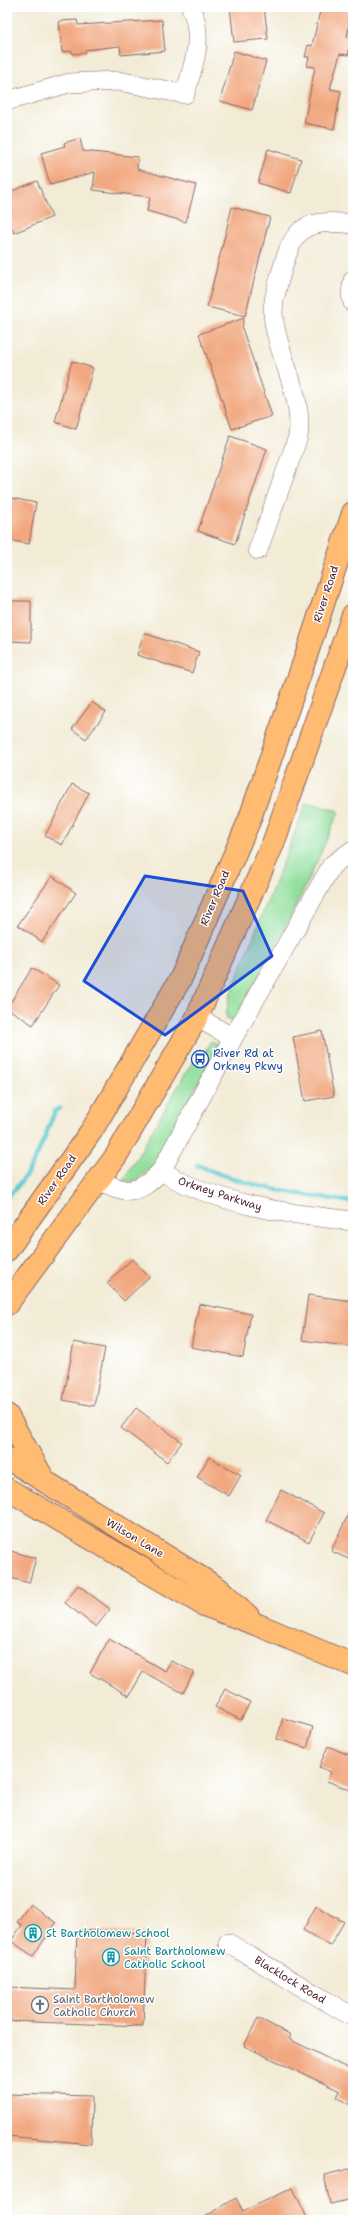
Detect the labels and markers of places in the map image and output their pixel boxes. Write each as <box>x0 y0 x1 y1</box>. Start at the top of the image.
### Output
place label: River Rd at Orkney Pkwy <box>213 1046 283 1074</box>
bus stop icon: River Rd at Orkney Pkwy <box>190 1049 210 1069</box>
building icon: St Bartholomew School <box>23 1923 43 1943</box>
place label: St Bartholomew School <box>46 1926 170 1941</box>
place label: Saint Bartholomew Catholic School <box>124 1944 226 1972</box>
building icon: Saint Bartholomew Catholic School <box>101 1947 121 1967</box>
place label: Saint Bartholomew Catholic Church <box>53 1992 155 2020</box>
church icon: Saint Bartholomew Catholic Church <box>30 1995 50 2015</box>

